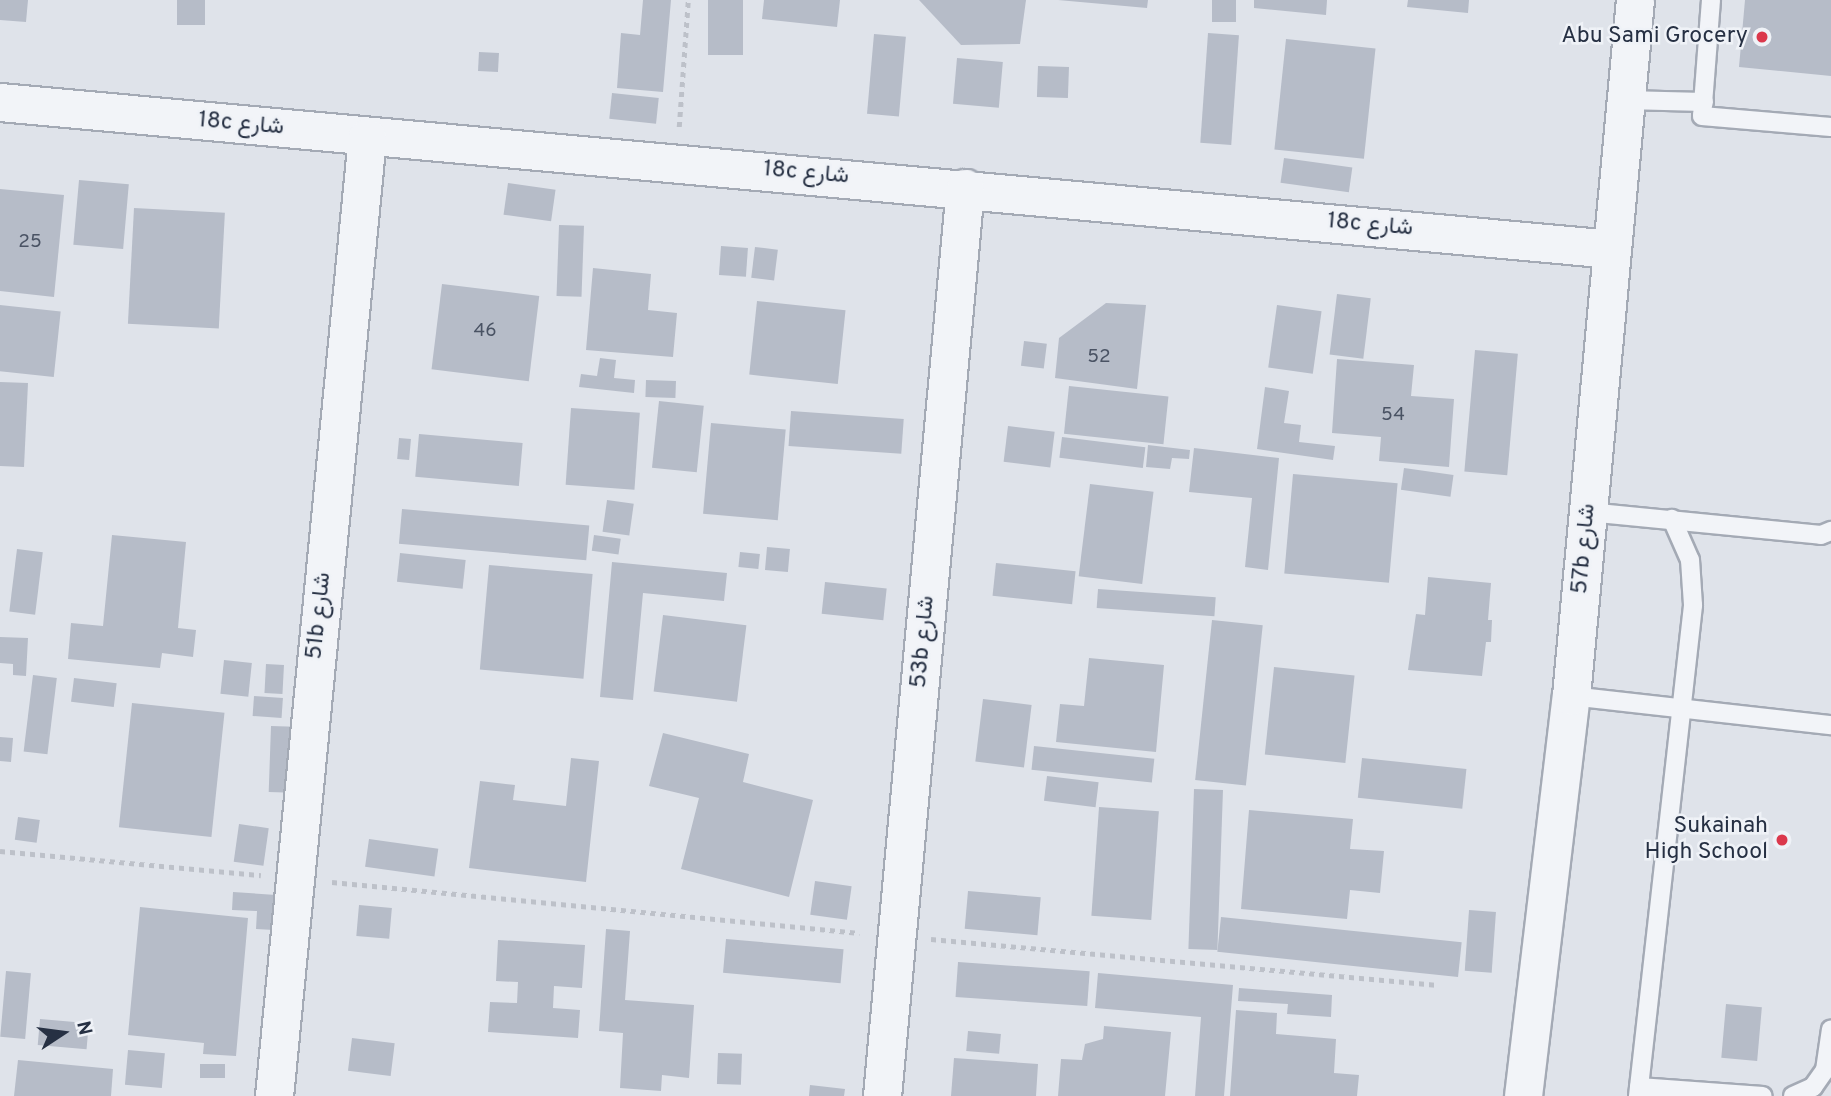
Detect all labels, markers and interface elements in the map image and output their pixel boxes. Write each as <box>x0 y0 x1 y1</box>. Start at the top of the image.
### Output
place label: Abu Sami Grocery <box>1561 23 1748 51</box>
marker: Abu Sami Grocery <box>1754 29 1770 45</box>
street label: 18c شارع <box>197 108 285 142</box>
street label: 18c شارع <box>762 157 850 191</box>
street label: 18c شارع <box>1326 209 1414 243</box>
house number: 25 <box>18 232 42 254</box>
house number: 46 <box>473 321 497 343</box>
house number: 52 <box>1087 347 1111 369</box>
house number: 54 <box>1381 405 1405 427</box>
street label: 57b شارع <box>1567 503 1603 595</box>
street label: 51b شارع <box>302 571 338 661</box>
street label: 53b شارع <box>906 595 942 689</box>
place label: Sukainah High School <box>1645 813 1768 867</box>
marker: Sukainah High School <box>1774 832 1790 848</box>
north arrow <box>28 998 98 1068</box>
text: N <box>70 1019 97 1038</box>

